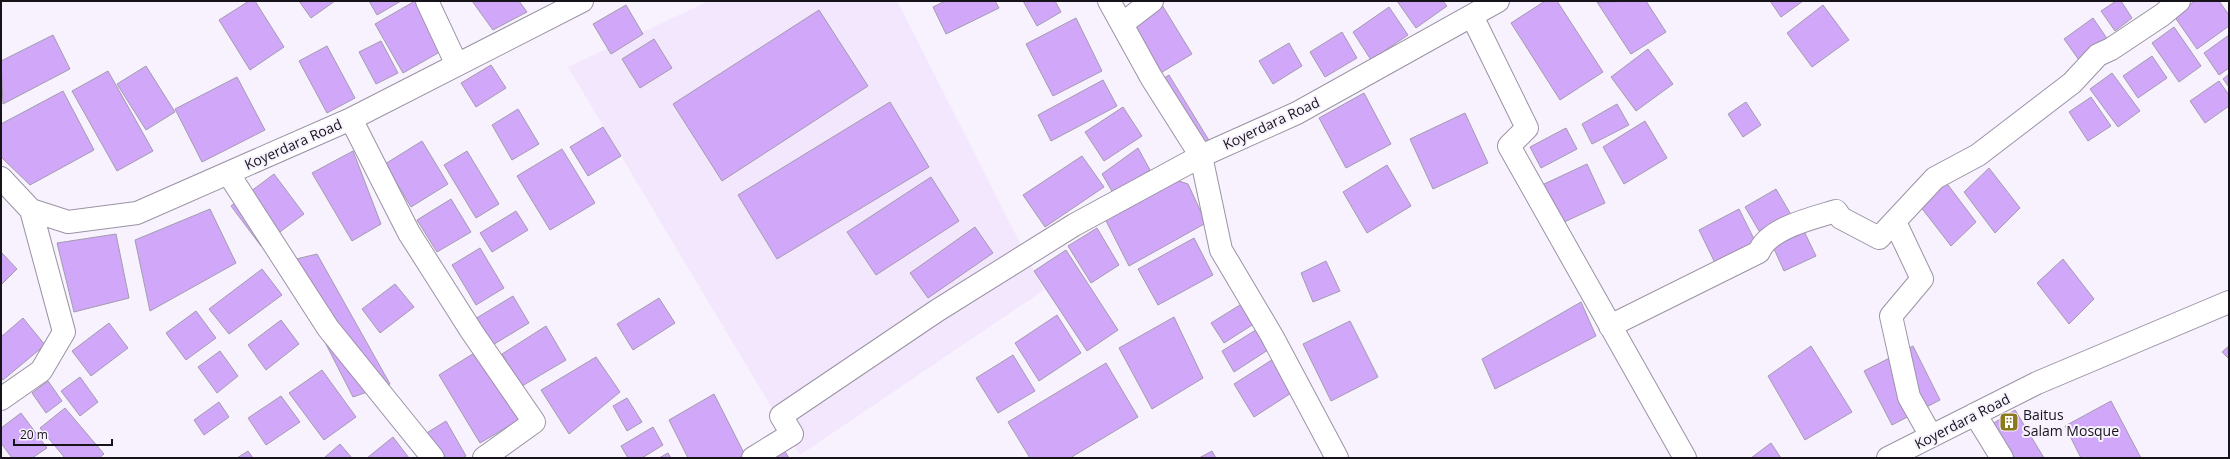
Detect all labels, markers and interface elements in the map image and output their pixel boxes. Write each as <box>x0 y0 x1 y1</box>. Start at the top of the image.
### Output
street label: Koyerdara Road <box>1220 92 1322 154</box>
street label: Koyerdara Road <box>241 114 345 174</box>
street label: Koyerdara Road <box>1911 389 2013 453</box>
place label: Baitus Salam Mosque <box>2023 405 2119 440</box>
building icon: Baitus Salam Mosque <box>1998 411 2020 433</box>
scale bar <box>14 421 112 447</box>
text: 20 m <box>20 426 48 443</box>

